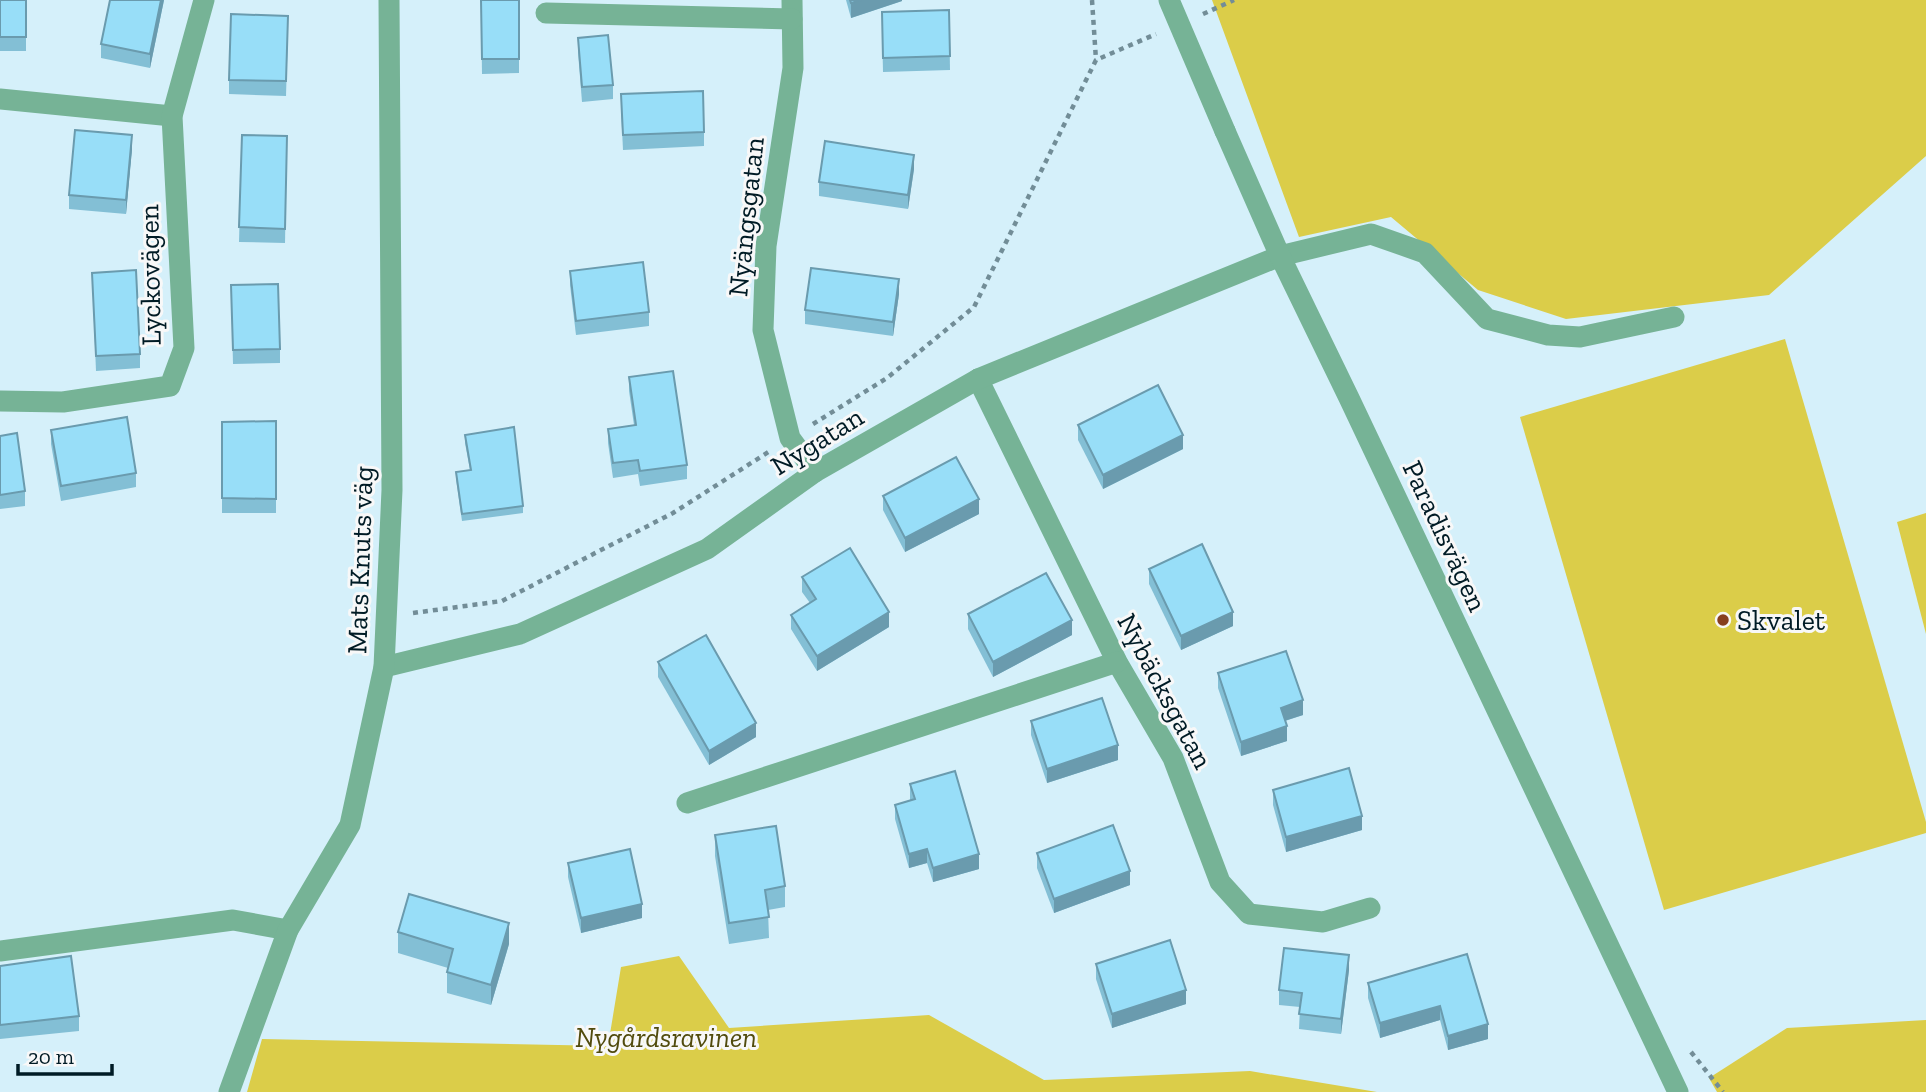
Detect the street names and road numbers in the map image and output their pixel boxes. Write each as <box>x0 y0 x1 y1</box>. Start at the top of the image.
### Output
street label: Nyängsgatan <box>721 136 771 298</box>
street label: Lyckovägen <box>132 204 168 346</box>
street label: Nygatan <box>765 400 869 482</box>
street label: Paradisvägen <box>1396 455 1494 617</box>
street label: Mats Knuts väg <box>340 465 380 655</box>
street label: Nybäcksgatan <box>1110 608 1220 774</box>

